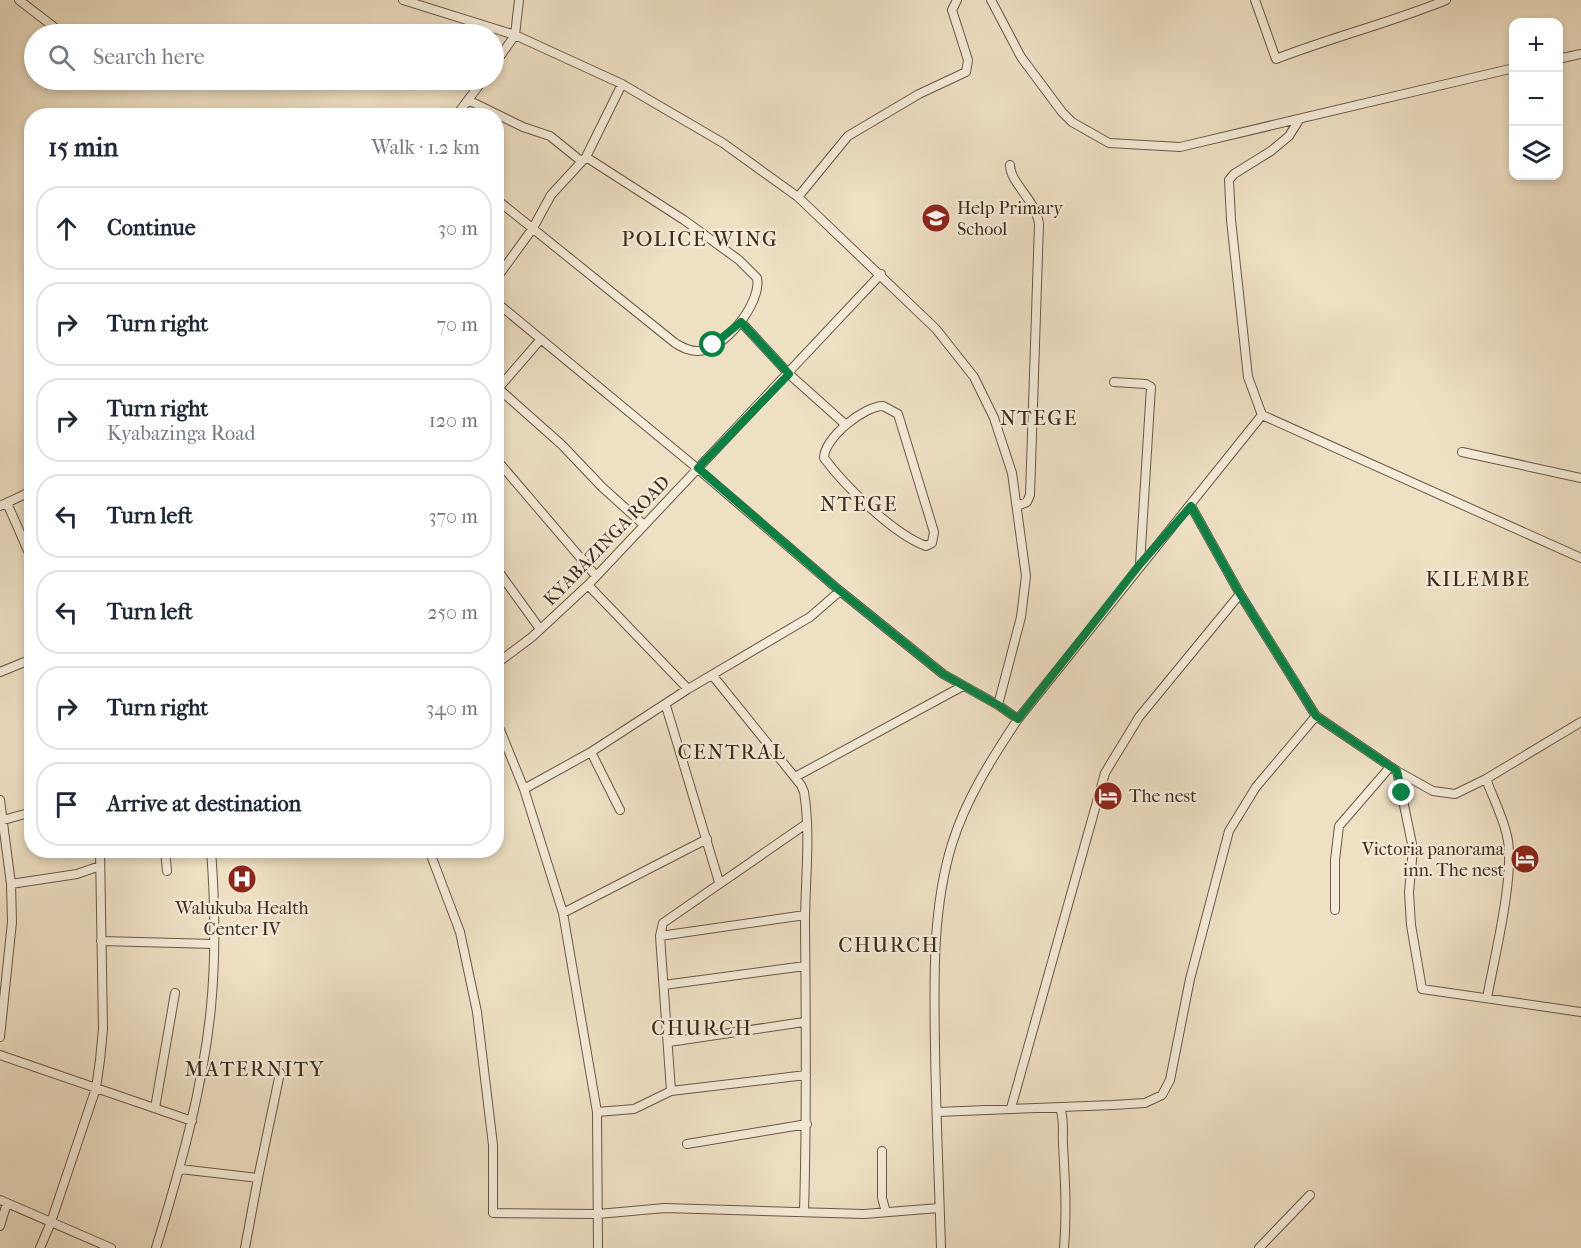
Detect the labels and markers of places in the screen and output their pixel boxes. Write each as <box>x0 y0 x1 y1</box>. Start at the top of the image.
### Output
place label: Help Primary School <box>957 198 1064 240</box>
school or university icon: Help Primary School <box>920 202 952 234</box>
hotel icon: The nest <box>1092 780 1124 812</box>
place label: The nest <box>1129 786 1197 807</box>
place label: Victoria panorama inn. The nest <box>1361 839 1505 881</box>
hotel icon: Victoria panorama inn. The nest <box>1509 843 1541 875</box>
hospital icon: Walukuba Health Center IV <box>226 863 258 895</box>
place label: Walukuba Health Center IV <box>174 898 309 940</box>

